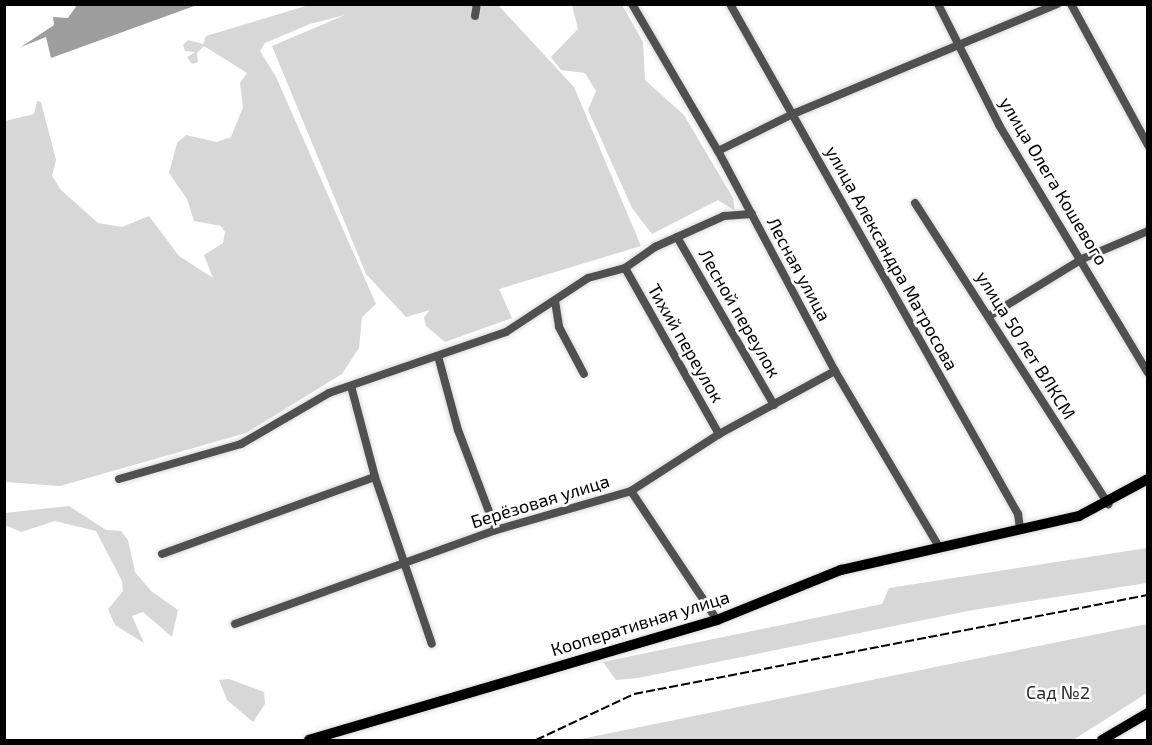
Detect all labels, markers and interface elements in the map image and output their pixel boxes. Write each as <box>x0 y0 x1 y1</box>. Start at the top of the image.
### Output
street label: улица Олега Кошевого <box>995 93 1113 269</box>
street label: улица Александра Матросова <box>821 142 963 374</box>
street label: Лесная улица <box>763 213 835 325</box>
street label: Лесной переулок <box>694 245 786 381</box>
street label: улица 50 лет ВЛКСМ <box>972 267 1080 423</box>
street label: Тихий переулок <box>643 280 729 406</box>
street label: Берёзовая улица <box>468 470 612 532</box>
street label: Кооперативная улица <box>548 586 732 660</box>
park label: Сад №2 <box>1026 681 1090 703</box>

